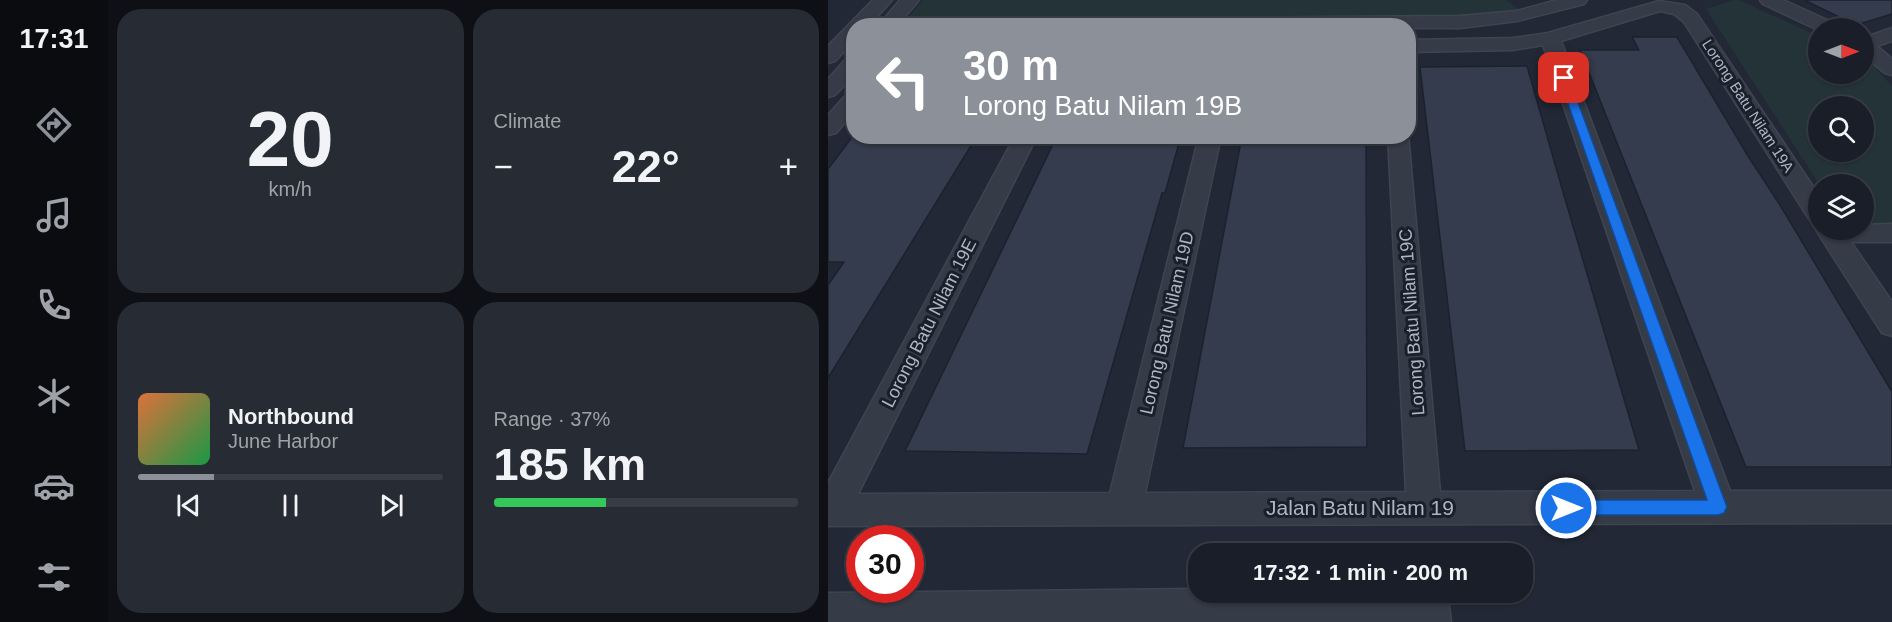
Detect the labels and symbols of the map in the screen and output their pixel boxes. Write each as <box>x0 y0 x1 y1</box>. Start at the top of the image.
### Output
north arrow <box>1808 18 1874 84</box>
street label: Lorong Batu Nilam 19A <box>1699 36 1798 175</box>
pin <box>1538 52 1589 103</box>
street label: Lorong Batu Nilam 19C <box>1395 228 1429 416</box>
street label: Lorong Batu Nilam 19D <box>1136 230 1198 416</box>
street label: Lorong Batu Nilam 19E <box>878 236 980 410</box>
position arrow <box>1534 476 1598 540</box>
street label: Jalan Batu Nilam 19 <box>1266 496 1454 519</box>
speed limit sign: 30 <box>846 525 924 603</box>

